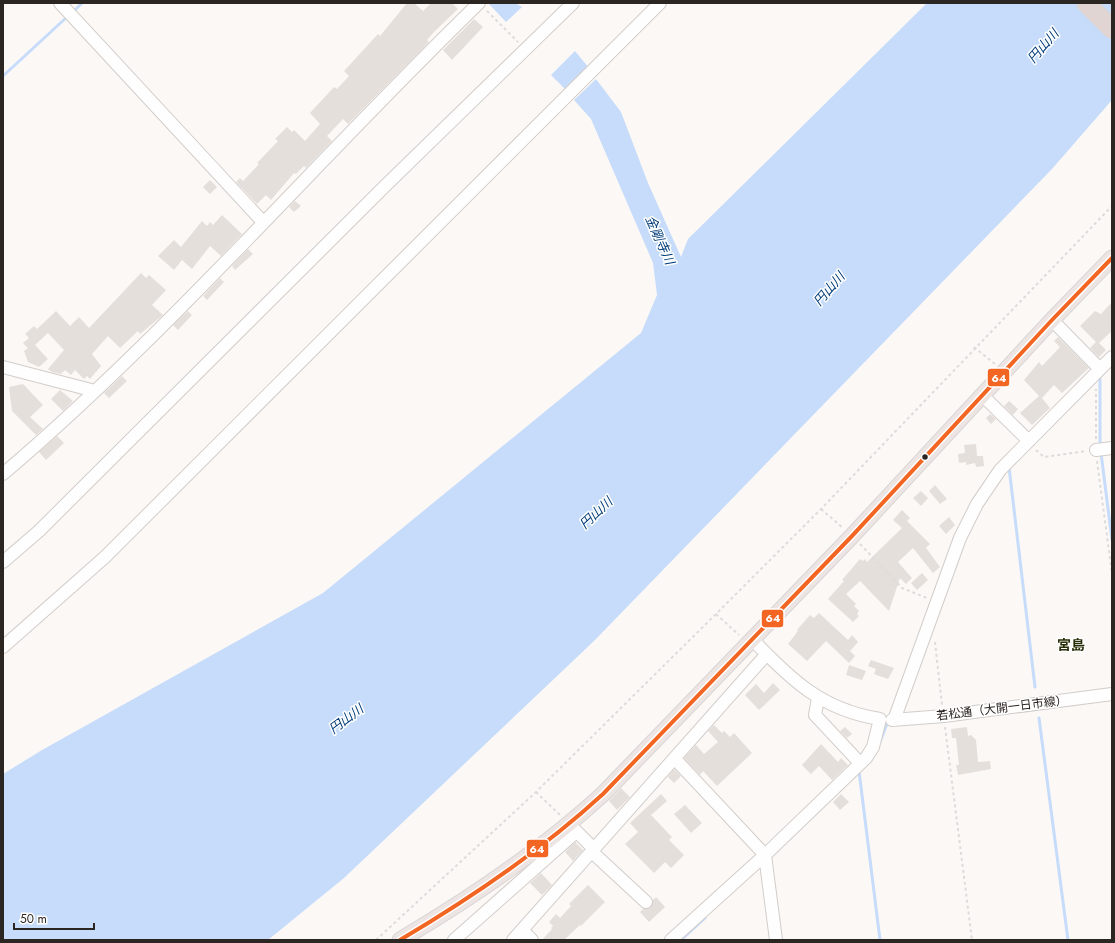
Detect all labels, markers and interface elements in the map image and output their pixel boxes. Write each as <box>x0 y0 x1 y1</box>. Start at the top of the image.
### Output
water label: 円山川 <box>1023 24 1064 67</box>
water label: 金剛寺川 <box>641 212 680 269</box>
water label: 円山川 <box>809 267 850 310</box>
line badge: 64 <box>987 368 1010 387</box>
text: 64 <box>991 370 1007 386</box>
unlabelled marker <box>920 452 930 462</box>
water label: 円山川 <box>575 491 618 533</box>
line badge: 64 <box>761 609 784 628</box>
text: 64 <box>765 610 781 626</box>
district label: 宮島 <box>1057 635 1085 655</box>
street label: 若松通（大開一日市線） <box>935 691 1069 725</box>
water label: 円山川 <box>325 698 369 738</box>
line badge: 64 <box>526 839 549 858</box>
text: 64 <box>529 841 545 857</box>
scale bar <box>14 905 94 931</box>
text: 50 m <box>20 910 47 928</box>

